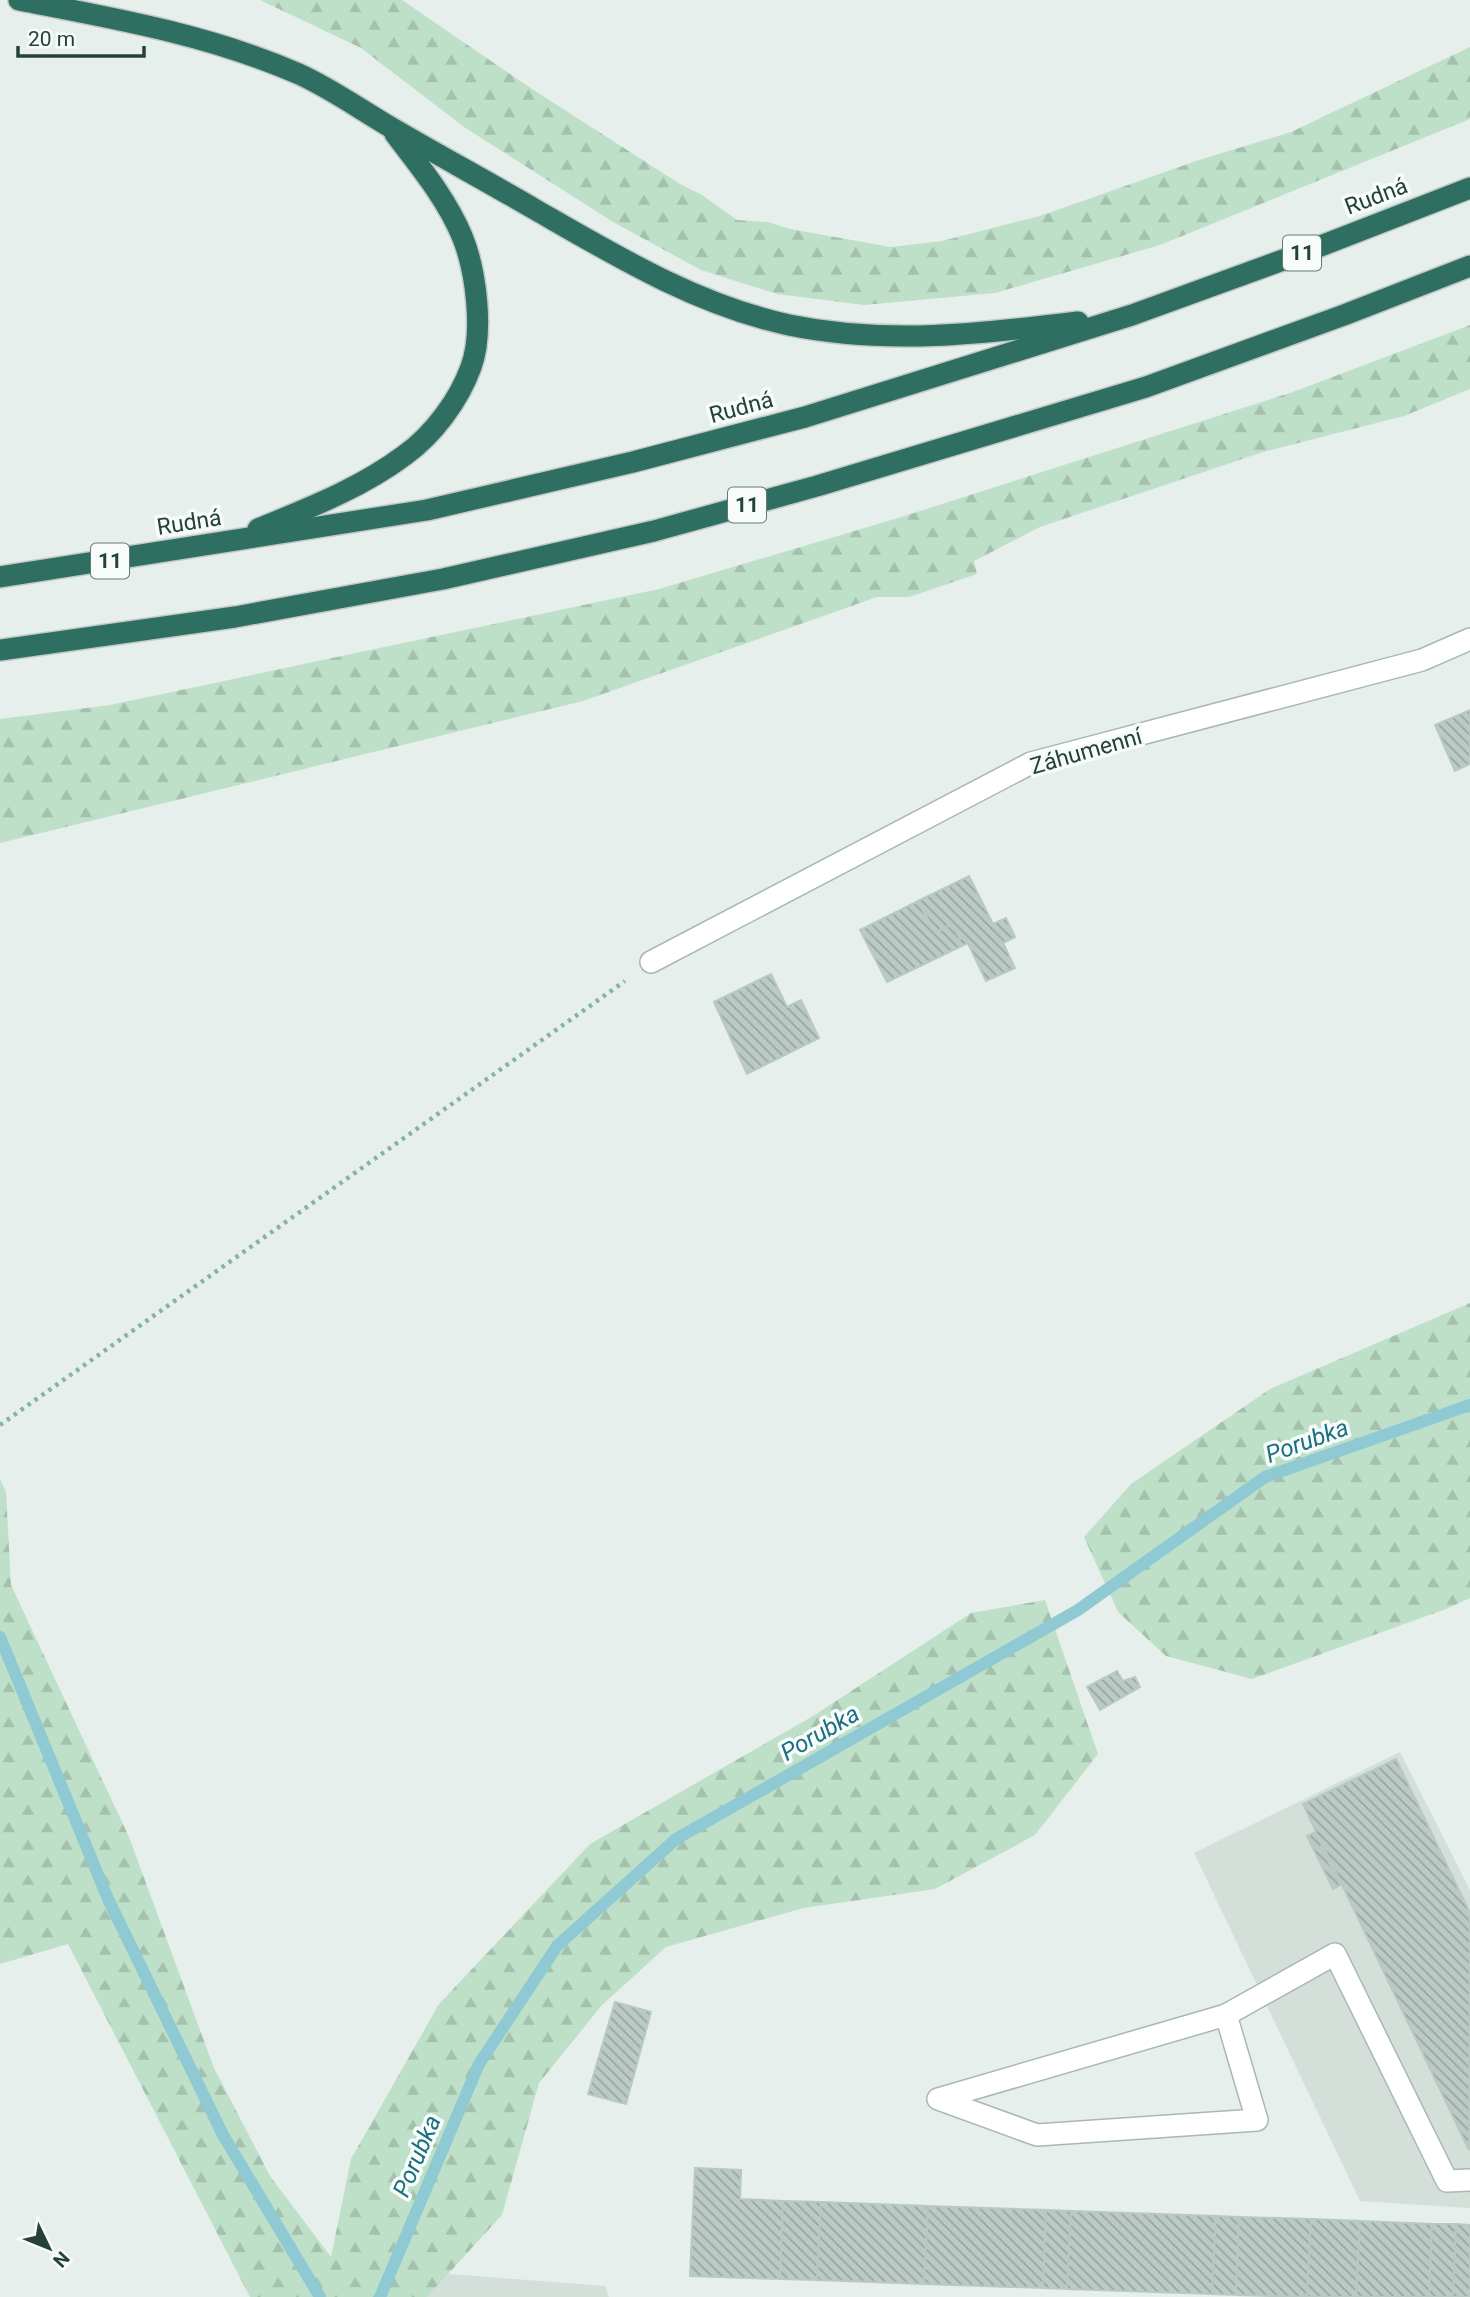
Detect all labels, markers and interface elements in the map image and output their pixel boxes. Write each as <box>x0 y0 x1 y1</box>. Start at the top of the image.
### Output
scale bar <box>18 14 144 58</box>
text: 20 m <box>28 27 75 51</box>
street label: Rudná <box>1341 172 1411 221</box>
road number: 11 <box>1283 236 1321 270</box>
street label: Rudná <box>706 386 776 429</box>
road number: 11 <box>728 488 766 522</box>
street label: Rudná <box>155 504 223 541</box>
road number: 11 <box>91 544 129 578</box>
street label: Záhumenní <box>1027 722 1146 780</box>
water label: Porubka <box>1262 1413 1352 1469</box>
water label: Porubka <box>776 1699 864 1767</box>
water label: Porubka <box>387 2111 447 2201</box>
north arrow <box>14 2213 84 2283</box>
text: N <box>48 2247 74 2272</box>

